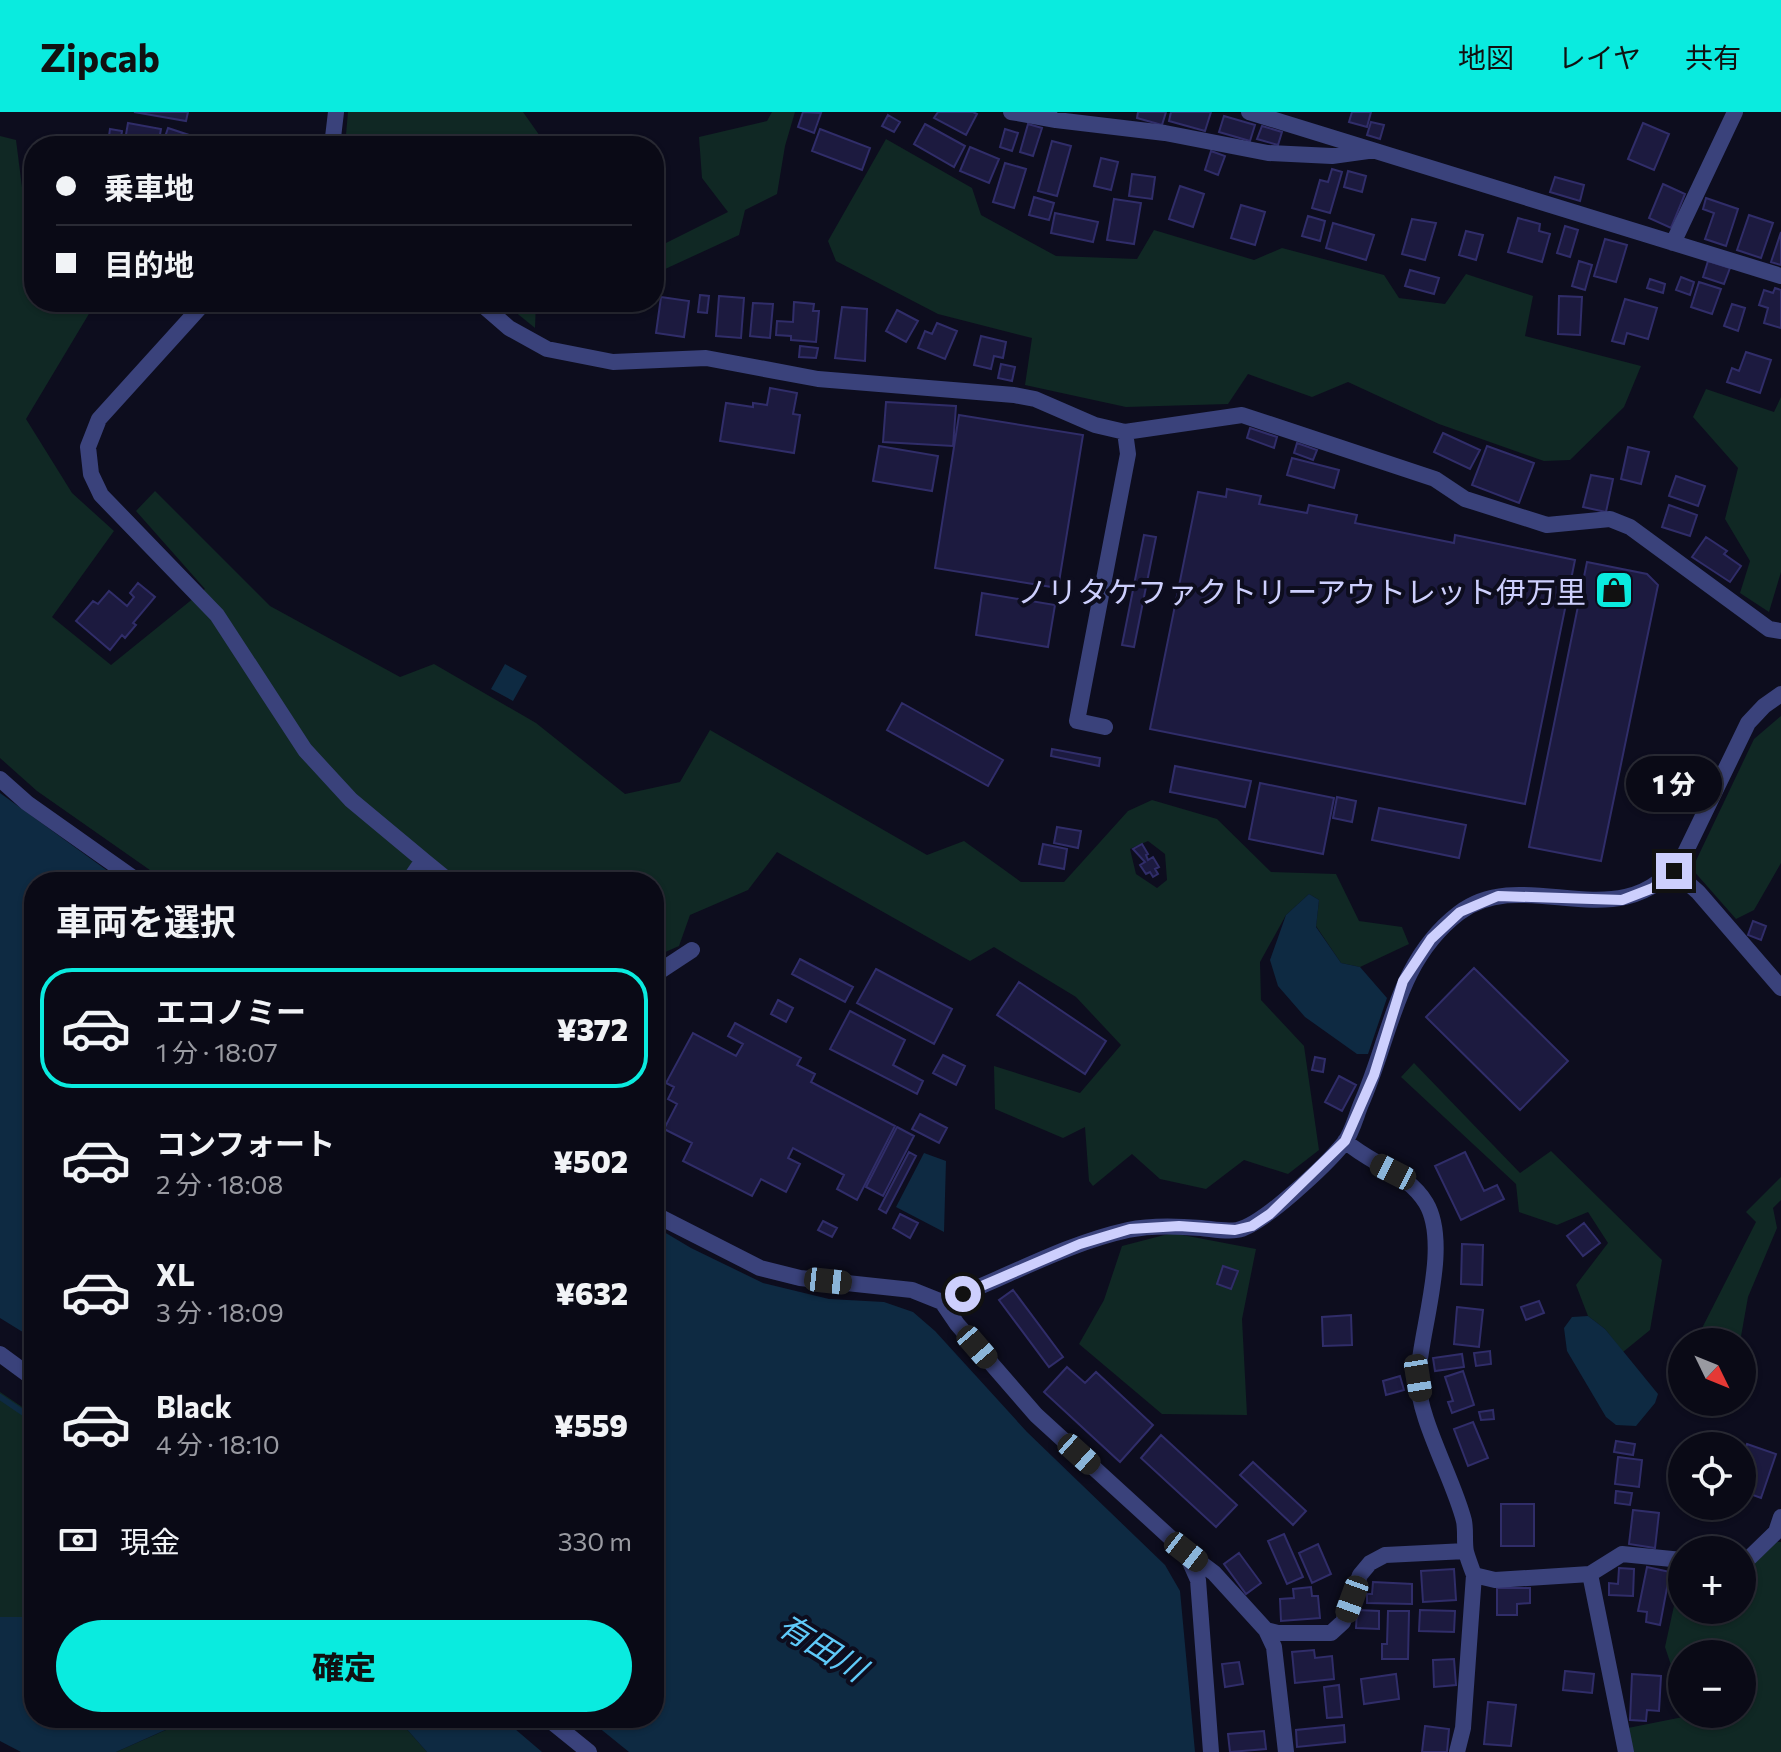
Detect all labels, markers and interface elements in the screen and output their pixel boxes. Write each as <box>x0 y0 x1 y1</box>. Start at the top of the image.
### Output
text: Zipcab <box>40 33 160 80</box>
text: 地図 <box>1458 40 1514 74</box>
text: レイヤ <box>1558 40 1641 74</box>
text: 共有 <box>1685 40 1741 74</box>
text: 乗車地 <box>104 168 194 205</box>
text: 目的地 <box>104 245 194 282</box>
shop icon: ノリタケファクトリーアウトレット伊万里 <box>1593 569 1635 611</box>
place label: ノリタケファクトリーアウトレット伊万里 <box>1017 572 1586 609</box>
callout: 1 分 <box>1626 755 1722 811</box>
text: 1 分 <box>1652 768 1696 799</box>
route end <box>1656 853 1692 889</box>
text: 車両を選択 <box>56 898 236 942</box>
icon: car <box>60 992 132 1064</box>
text: エコノミー <box>156 992 306 1029</box>
text: ¥372 <box>557 1010 628 1047</box>
text: 1 分 · 18:07 <box>156 1036 278 1067</box>
icon: car <box>60 1124 132 1196</box>
text: コンフォート <box>156 1124 335 1161</box>
text: ¥502 <box>553 1142 628 1179</box>
car <box>1366 1150 1420 1194</box>
text: 2 分 · 18:08 <box>156 1168 283 1199</box>
text: XL <box>156 1255 195 1292</box>
icon: car <box>60 1256 132 1328</box>
car <box>803 1267 853 1295</box>
text: ¥632 <box>555 1274 628 1311</box>
route start <box>945 1276 981 1312</box>
text: 3 分 · 18:09 <box>156 1296 284 1327</box>
car <box>952 1321 1002 1373</box>
north arrow <box>1668 1328 1756 1416</box>
map controls <box>1668 1328 1756 1728</box>
car <box>1402 1352 1434 1404</box>
text: Black <box>156 1387 232 1424</box>
icon: car <box>60 1388 132 1460</box>
text: ¥559 <box>554 1406 628 1443</box>
text: 4 分 · 18:10 <box>156 1428 280 1459</box>
car <box>1053 1429 1105 1479</box>
button: locate <box>1668 1432 1756 1520</box>
icon: cash <box>56 1518 100 1562</box>
text: 現金 <box>120 1522 180 1559</box>
text: 330 m <box>558 1525 632 1556</box>
car <box>1160 1528 1212 1576</box>
button: + <box>1668 1536 1756 1624</box>
car <box>1333 1572 1371 1626</box>
water label: 有田川 <box>772 1604 877 1690</box>
button: 確定 <box>56 1620 632 1712</box>
button: − <box>1668 1640 1756 1728</box>

